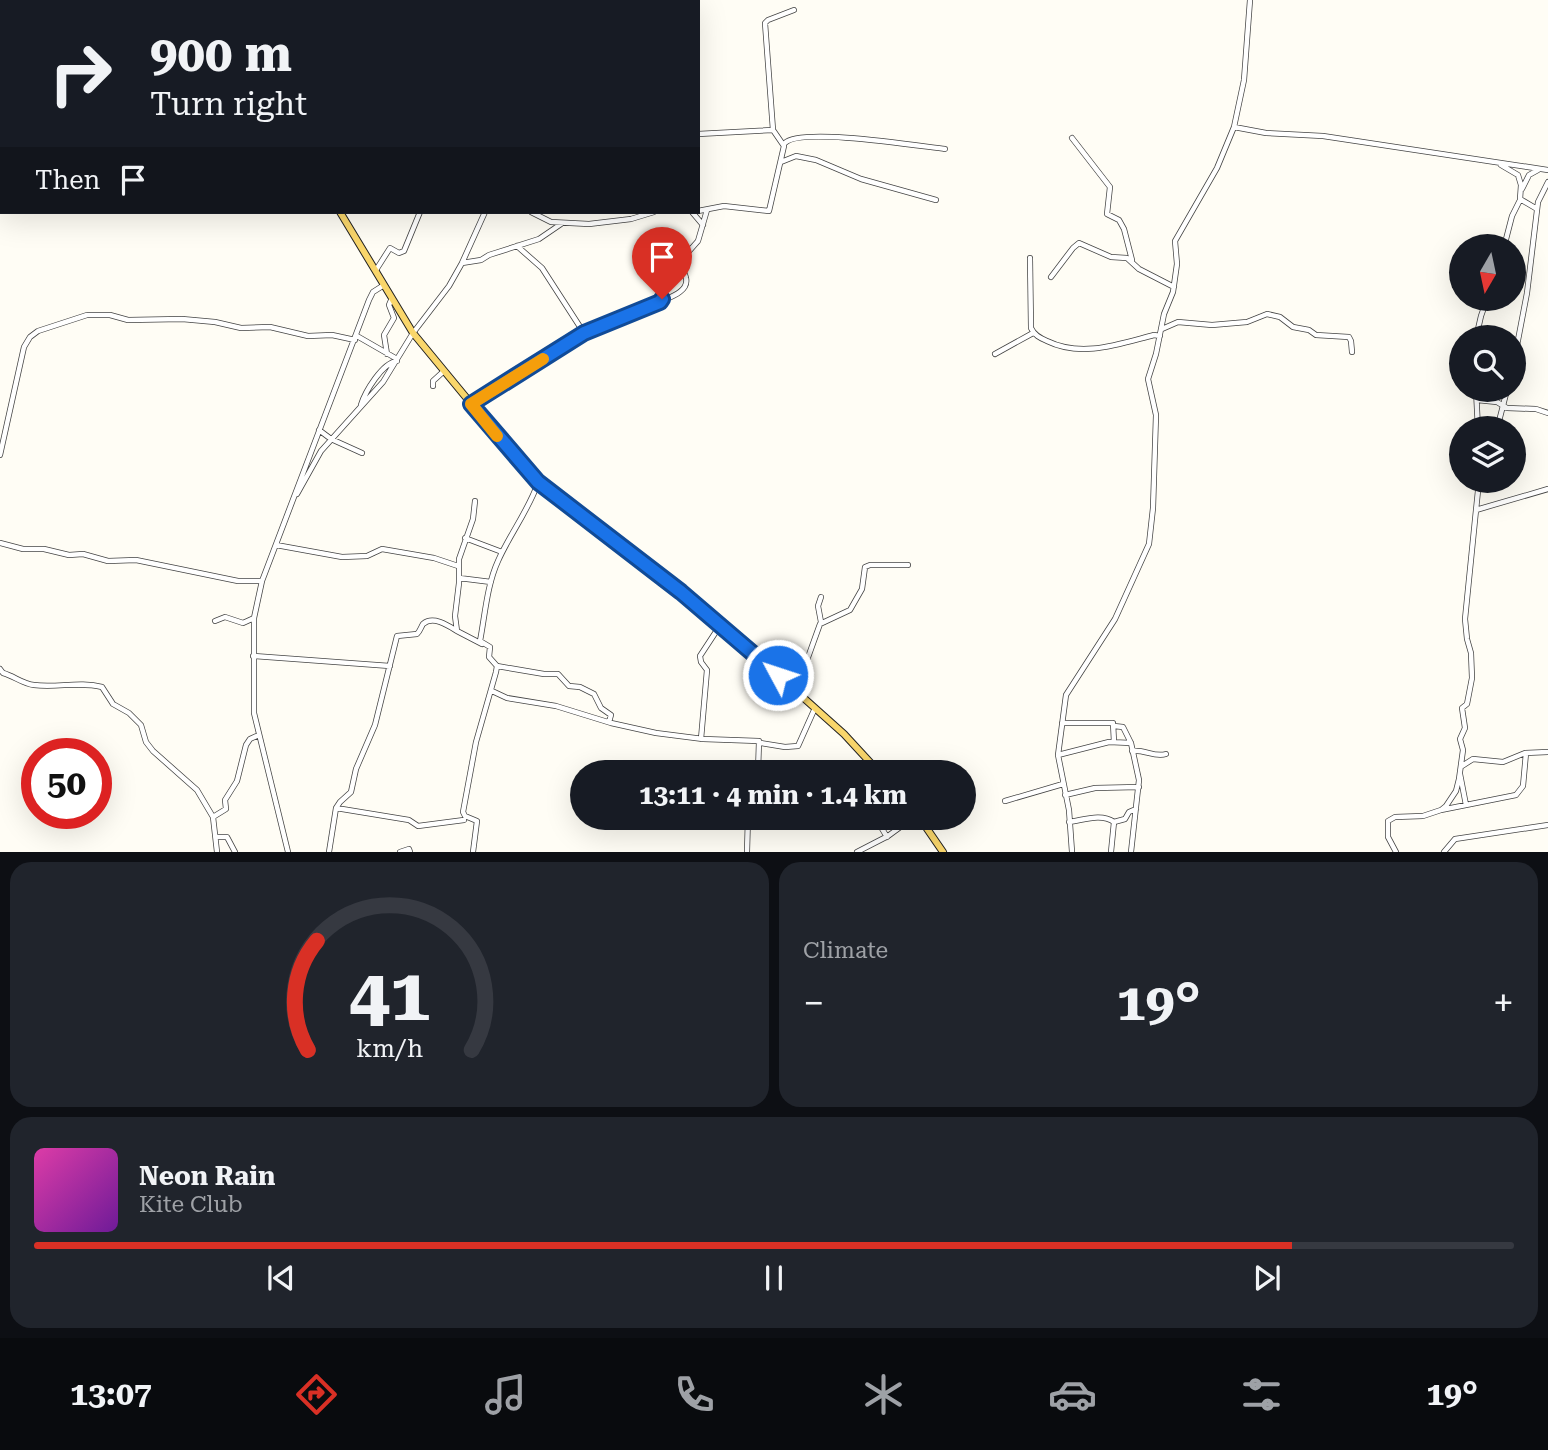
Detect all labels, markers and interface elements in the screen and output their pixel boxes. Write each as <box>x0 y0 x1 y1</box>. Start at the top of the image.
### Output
text: 900 m <box>150 26 292 83</box>
icon: right <box>35 28 126 119</box>
text: Turn right <box>150 85 307 123</box>
icon: arrive <box>114 161 152 199</box>
text: Then <box>35 165 100 195</box>
pin <box>632 227 692 299</box>
north arrow <box>1449 234 1526 312</box>
map controls <box>1449 234 1526 493</box>
icon: arrive <box>643 238 681 276</box>
button: search <box>1449 325 1526 402</box>
button: layers <box>1449 416 1526 493</box>
position arrow <box>741 638 815 712</box>
speed limit sign: 50 <box>21 738 112 829</box>
text: 13:11 · 4 min · 1.4 km <box>639 780 907 810</box>
text: Climate <box>803 937 888 964</box>
text: 41 <box>349 954 430 1039</box>
text: 19° <box>1116 972 1201 1033</box>
text: − <box>803 981 824 1025</box>
text: + <box>1493 981 1514 1025</box>
text: km/h <box>356 1034 423 1063</box>
text: Neon Rain <box>139 1161 275 1191</box>
text: Kite Club <box>139 1191 243 1218</box>
icon: previous <box>262 1259 300 1297</box>
icon: pause <box>755 1259 793 1297</box>
icon: next <box>1248 1259 1286 1297</box>
icon: directions <box>292 1370 341 1419</box>
icon: music <box>481 1370 530 1419</box>
icon: phone <box>670 1370 719 1419</box>
icon: climate <box>859 1370 908 1419</box>
icon: car <box>1048 1370 1097 1419</box>
icon: filters <box>1237 1370 1286 1419</box>
text: 13:07 <box>70 1375 152 1413</box>
text: 19° <box>1426 1375 1478 1413</box>

